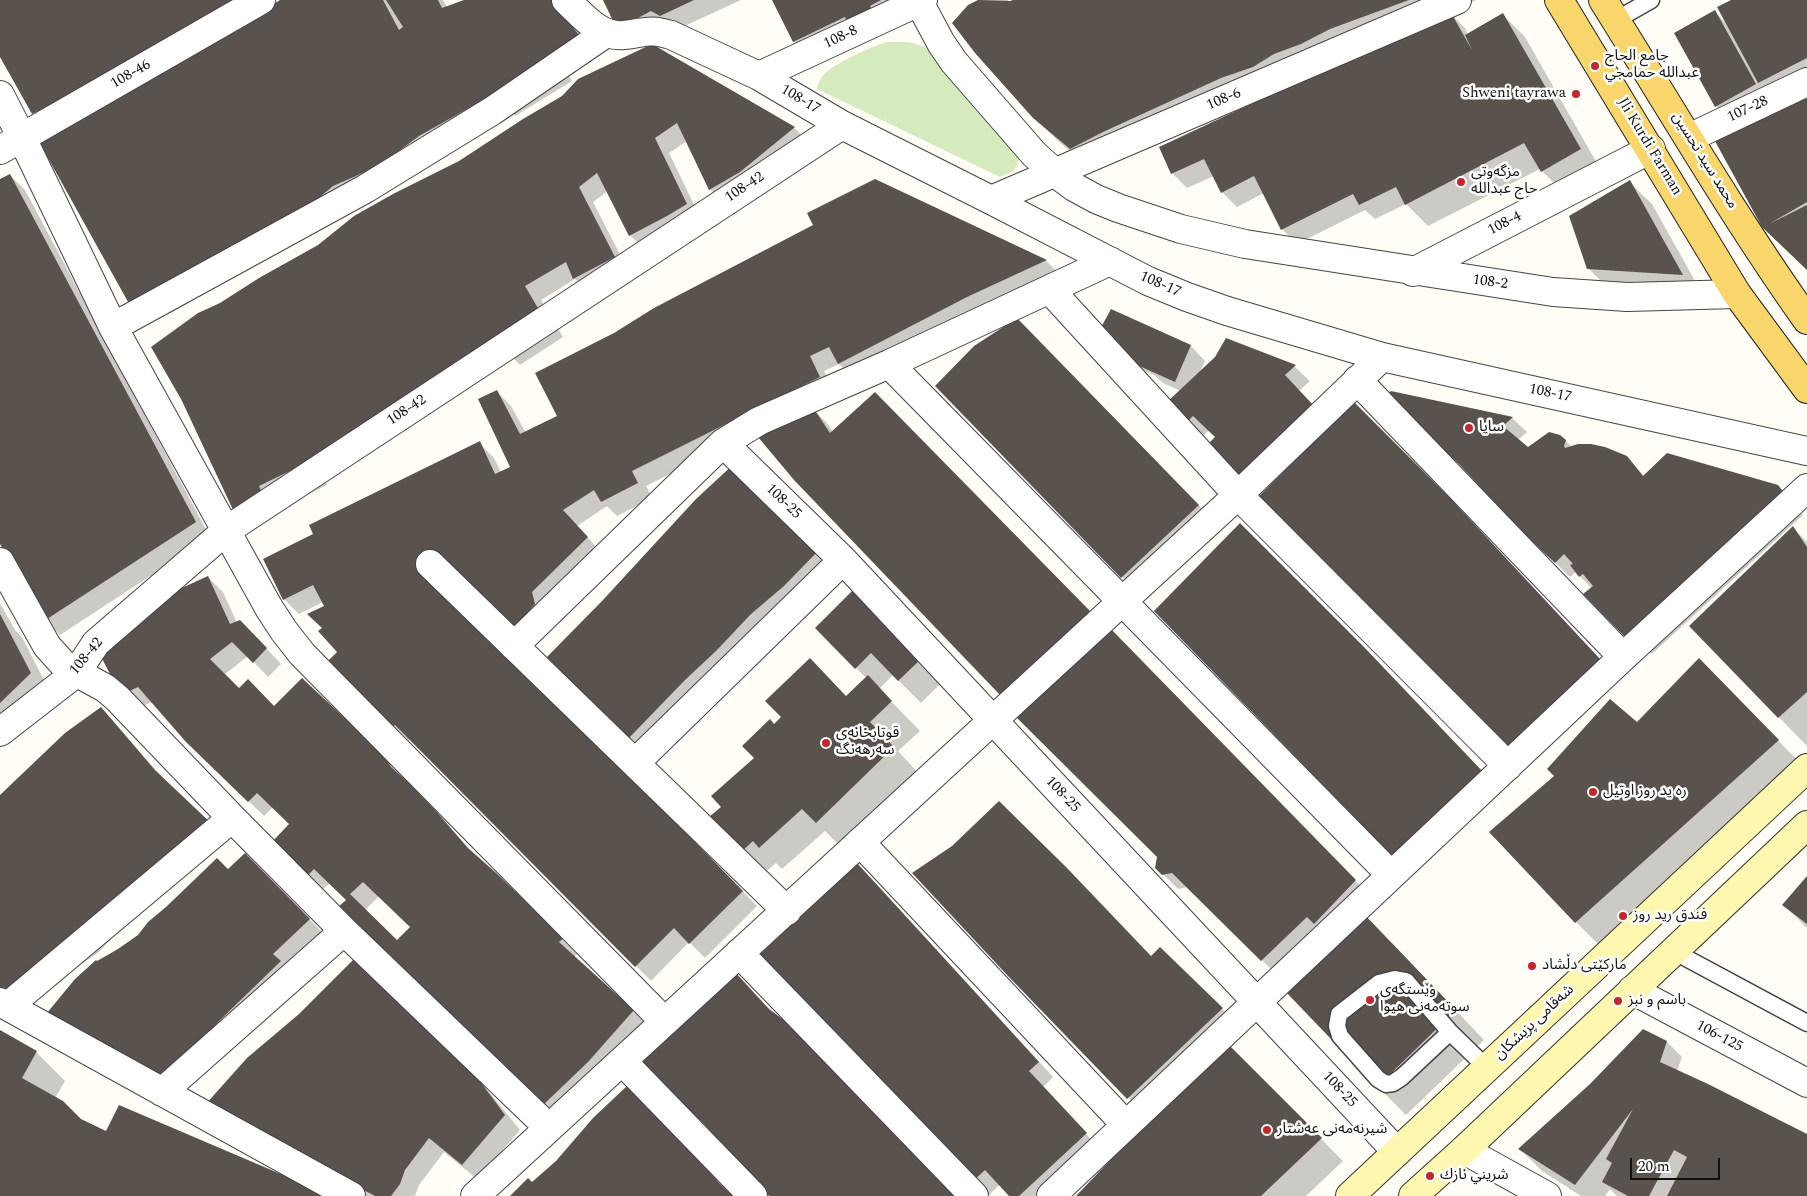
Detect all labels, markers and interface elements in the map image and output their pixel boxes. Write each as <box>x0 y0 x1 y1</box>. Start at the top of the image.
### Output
street label: 108-8 <box>821 22 861 54</box>
place label: جامع الحاج عبدالله حمامجي <box>1605 48 1699 83</box>
street label: 108-46 <box>108 56 154 94</box>
marker: جامع الحاج عبدالله حمامجي <box>1589 60 1601 72</box>
street label: 108-17 <box>777 81 823 119</box>
street label: 108-6 <box>1204 85 1244 115</box>
place label: Shweni tayrawa <box>1462 85 1566 103</box>
marker: Shweni tayrawa <box>1570 88 1582 100</box>
street label: 107-28 <box>1725 93 1771 127</box>
street label: Jli Kurdi Farman <box>1613 95 1685 199</box>
street label: محمد سید تحسین <box>1667 109 1741 213</box>
place label: مزگەوتی حاج عبدالله <box>1471 164 1537 199</box>
street label: 108-42 <box>722 169 768 207</box>
marker: مزگەوتی حاج عبدالله <box>1455 176 1467 188</box>
street label: 108-4 <box>1485 208 1525 240</box>
street label: 108-17 <box>1137 268 1183 302</box>
street label: 108-2 <box>1471 272 1509 294</box>
street label: 108-17 <box>1527 381 1573 407</box>
street label: 108-42 <box>384 392 430 430</box>
place label: سايا <box>1479 419 1504 437</box>
marker: سايا <box>1463 422 1475 434</box>
street label: 108-25 <box>761 481 805 523</box>
street label: 108-42 <box>66 635 108 679</box>
place label: قوتابخانەی سەرهەنگ <box>836 725 899 760</box>
marker: قوتابخانەی سەرهەنگ <box>820 737 832 749</box>
street label: 108-25 <box>1041 773 1083 817</box>
place label: ره يد روز اوتيل <box>1603 783 1687 801</box>
marker: ره يد روز اوتيل <box>1587 786 1599 798</box>
place label: فندق ريد روز <box>1633 907 1707 925</box>
marker: فندق ريد روز <box>1617 910 1629 922</box>
place label: مارکێتی دڵشاد <box>1542 957 1627 975</box>
marker: مارکێتی دڵشاد <box>1526 960 1538 972</box>
place label: وێستگەی سوتەمەنی هیوا <box>1380 982 1469 1017</box>
street label: شەقامی پزیشکان <box>1491 982 1579 1064</box>
place label: باسم و نبز <box>1628 992 1686 1010</box>
marker: وێستگەی سوتەمەنی هیوا <box>1364 994 1376 1006</box>
marker: باسم و نبز <box>1612 995 1624 1007</box>
street label: 106-125 <box>1692 1017 1746 1057</box>
street label: 108-25 <box>1318 1068 1360 1112</box>
place label: شیرنەمەنی عەشتار <box>1277 1121 1387 1139</box>
marker: شیرنەمەنی عەشتار <box>1261 1124 1273 1136</box>
scale bar <box>1632 1148 1722 1180</box>
text: 20 m <box>1638 1155 1670 1178</box>
place label: شريني نازك <box>1440 1167 1508 1185</box>
marker: شريني نازك <box>1424 1170 1436 1182</box>

